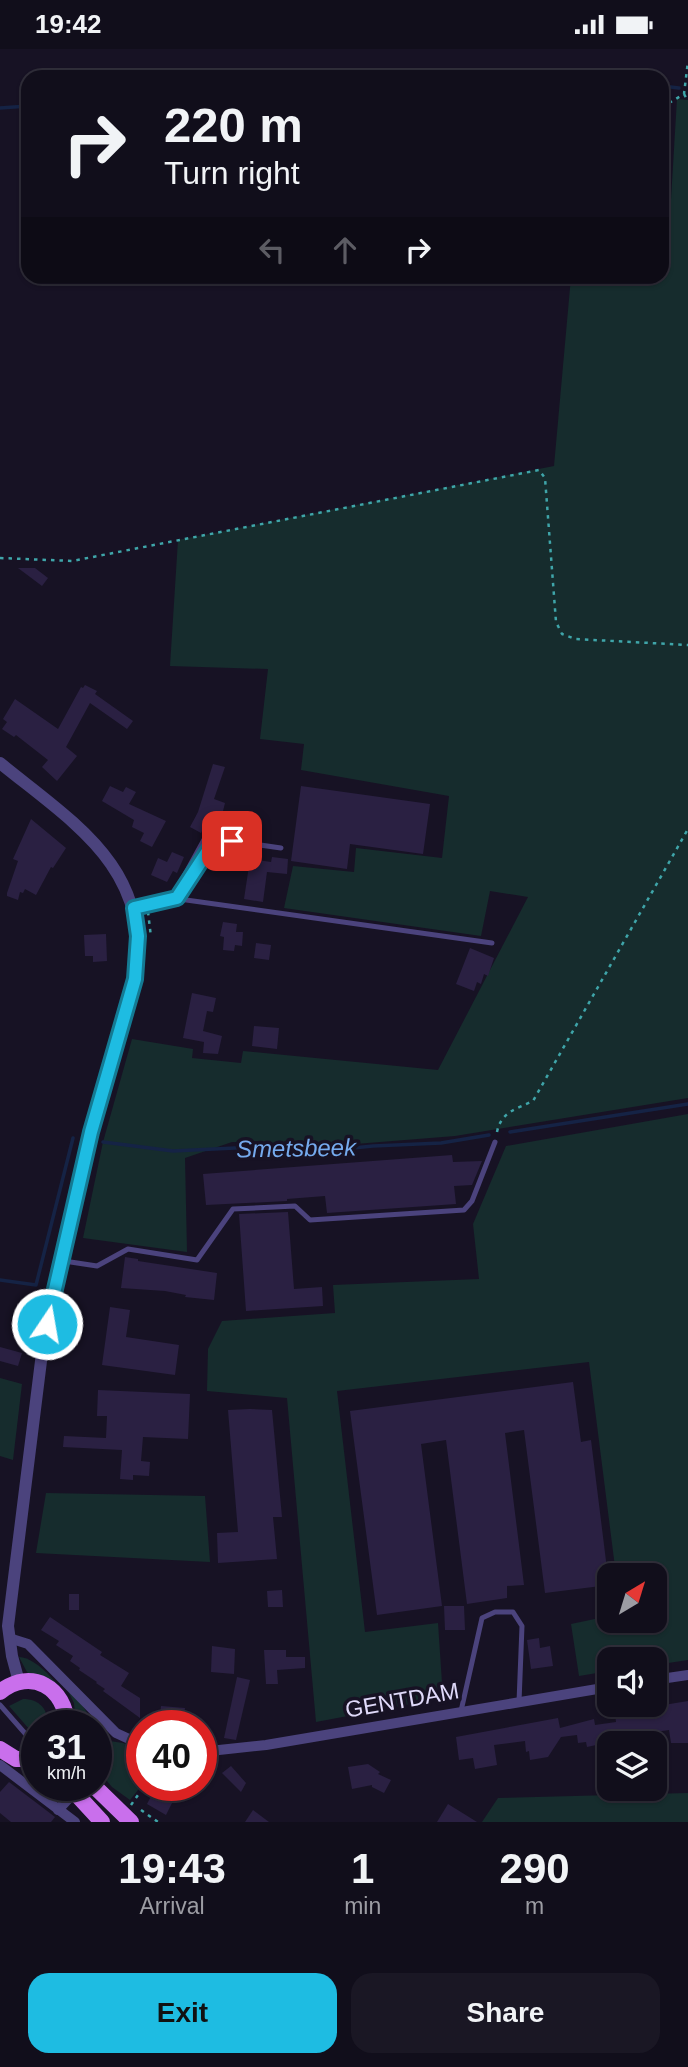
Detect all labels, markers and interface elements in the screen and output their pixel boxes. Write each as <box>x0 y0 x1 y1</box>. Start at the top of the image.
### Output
text: 19:42 <box>35 9 102 39</box>
icon: right <box>49 98 140 189</box>
text: 220 m <box>164 98 303 152</box>
text: Turn right <box>164 155 300 191</box>
icon: left <box>253 231 291 269</box>
icon: ahead <box>326 231 364 269</box>
icon: right <box>399 231 437 269</box>
pin <box>202 811 262 871</box>
icon: arrive <box>213 822 251 860</box>
water label: Smetsbeek <box>236 1133 358 1163</box>
position arrow <box>10 1287 84 1361</box>
north arrow <box>597 1563 667 1633</box>
map controls <box>597 1563 667 1801</box>
button: sound <box>597 1647 667 1717</box>
street label: GENTDAM <box>343 1677 461 1723</box>
speed limit sign: 40 <box>126 1710 217 1801</box>
text: 31 <box>47 1727 86 1766</box>
button: layers <box>597 1731 667 1801</box>
text: km/h <box>47 1763 86 1783</box>
text: 19:43 <box>118 1845 226 1892</box>
text: 1 <box>351 1845 374 1892</box>
text: 290 <box>500 1845 570 1892</box>
text: Arrival <box>139 1893 205 1919</box>
text: min <box>344 1893 381 1919</box>
text: m <box>525 1893 544 1919</box>
button: Exit <box>28 1973 337 2053</box>
button: Share <box>351 1973 660 2053</box>

